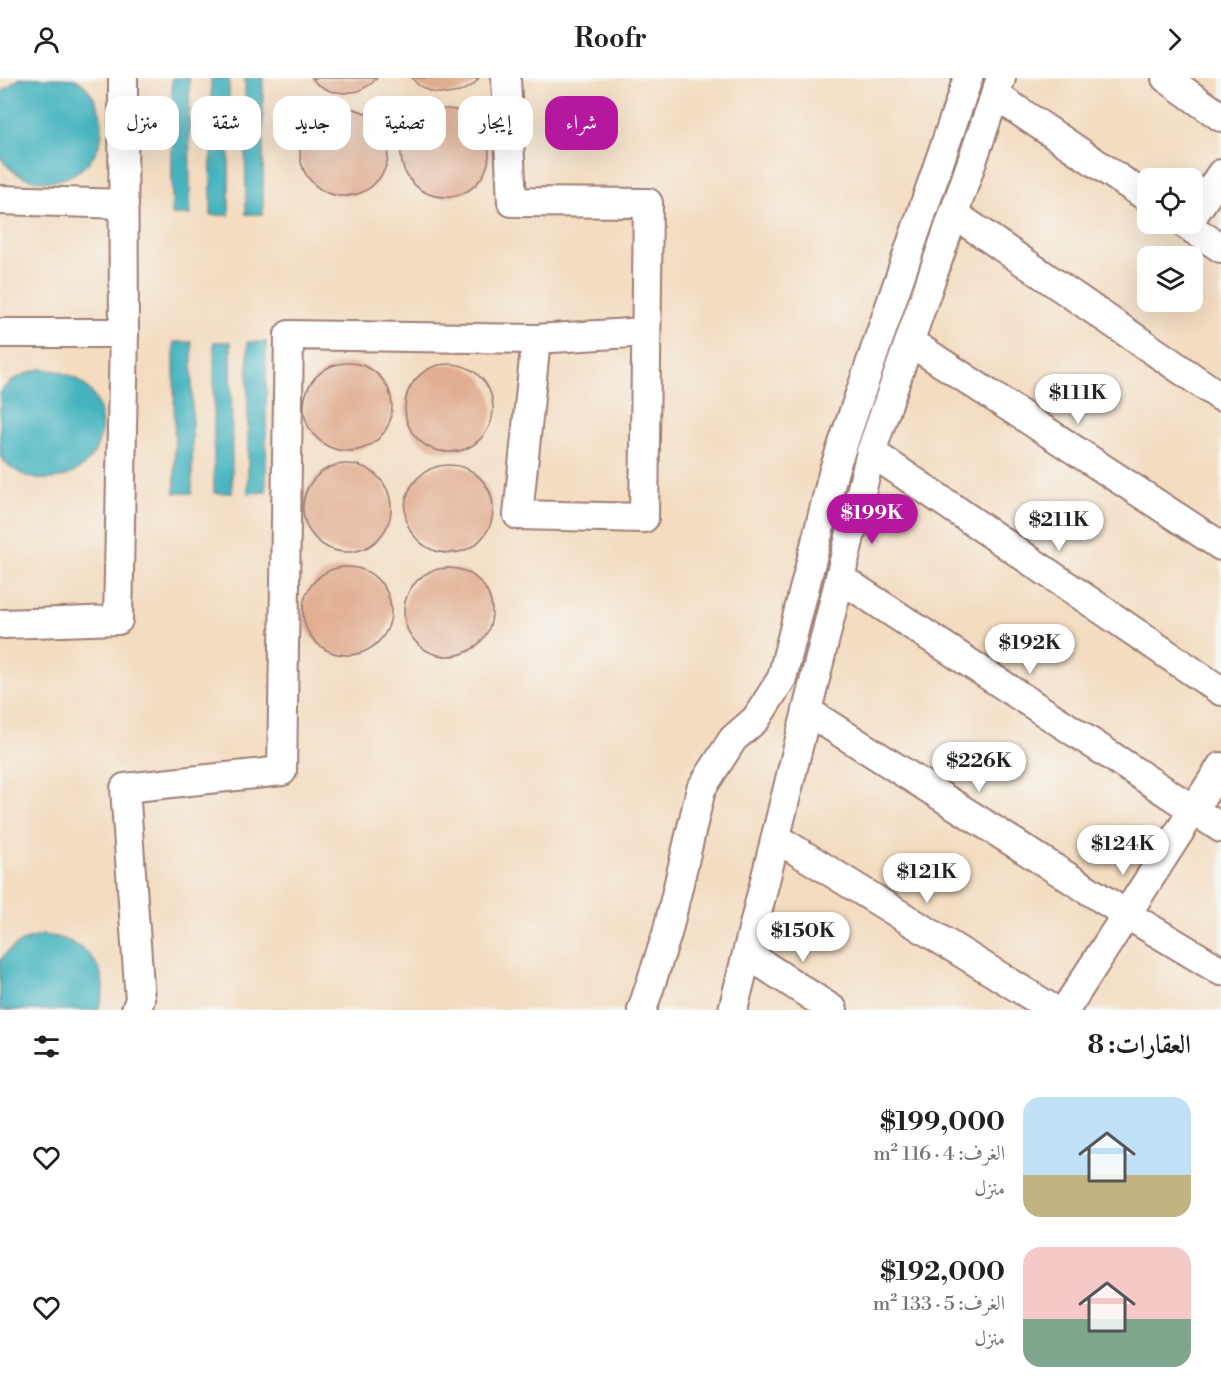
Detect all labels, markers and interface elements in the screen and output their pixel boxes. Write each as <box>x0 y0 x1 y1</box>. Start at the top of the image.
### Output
text: Roofr <box>574 22 647 56</box>
icon: person <box>30 23 63 56</box>
icon: forward <box>1158 23 1191 56</box>
chip: منزل <box>105 96 179 150</box>
chip: شقة <box>191 96 261 150</box>
chip: جديد <box>273 96 351 150</box>
chip: تصفية <box>363 96 446 150</box>
chip: إيجار <box>458 96 533 150</box>
chip: شراء <box>545 96 618 150</box>
map controls <box>1137 168 1203 312</box>
button: locate <box>1137 168 1203 234</box>
button: layers <box>1137 246 1203 312</box>
pin: $111K <box>1036 374 1120 425</box>
text: $111K <box>1049 381 1107 406</box>
pin: $199K <box>830 494 914 545</box>
text: $199K <box>841 501 903 526</box>
pin: $211K <box>1017 501 1101 552</box>
text: $211K <box>1029 508 1089 533</box>
pin: $192K <box>988 624 1072 675</box>
text: $192K <box>999 631 1061 656</box>
pin: $226K <box>937 742 1021 793</box>
text: $226K <box>946 749 1012 774</box>
pin: $124K <box>1081 825 1165 876</box>
text: $124K <box>1091 832 1155 857</box>
pin: $121K <box>885 853 969 904</box>
text: $121K <box>897 860 957 885</box>
pin: $150K <box>761 912 845 963</box>
text: $150K <box>771 919 835 944</box>
text: العقارات: 8 <box>1088 1029 1191 1061</box>
icon: filters <box>30 1030 63 1063</box>
text: $199,000 <box>880 1106 1005 1138</box>
icon: home <box>1071 1121 1143 1193</box>
icon: heart <box>30 1141 63 1174</box>
text: الغرف: 4 · 116 m² <box>873 1142 1005 1167</box>
text: منزل <box>974 1177 1005 1202</box>
text: $192,000 <box>880 1256 1005 1288</box>
icon: home <box>1071 1271 1143 1343</box>
icon: heart <box>30 1291 63 1324</box>
text: الغرف: 5 · 133 m² <box>873 1292 1005 1317</box>
text: منزل <box>974 1327 1005 1352</box>

